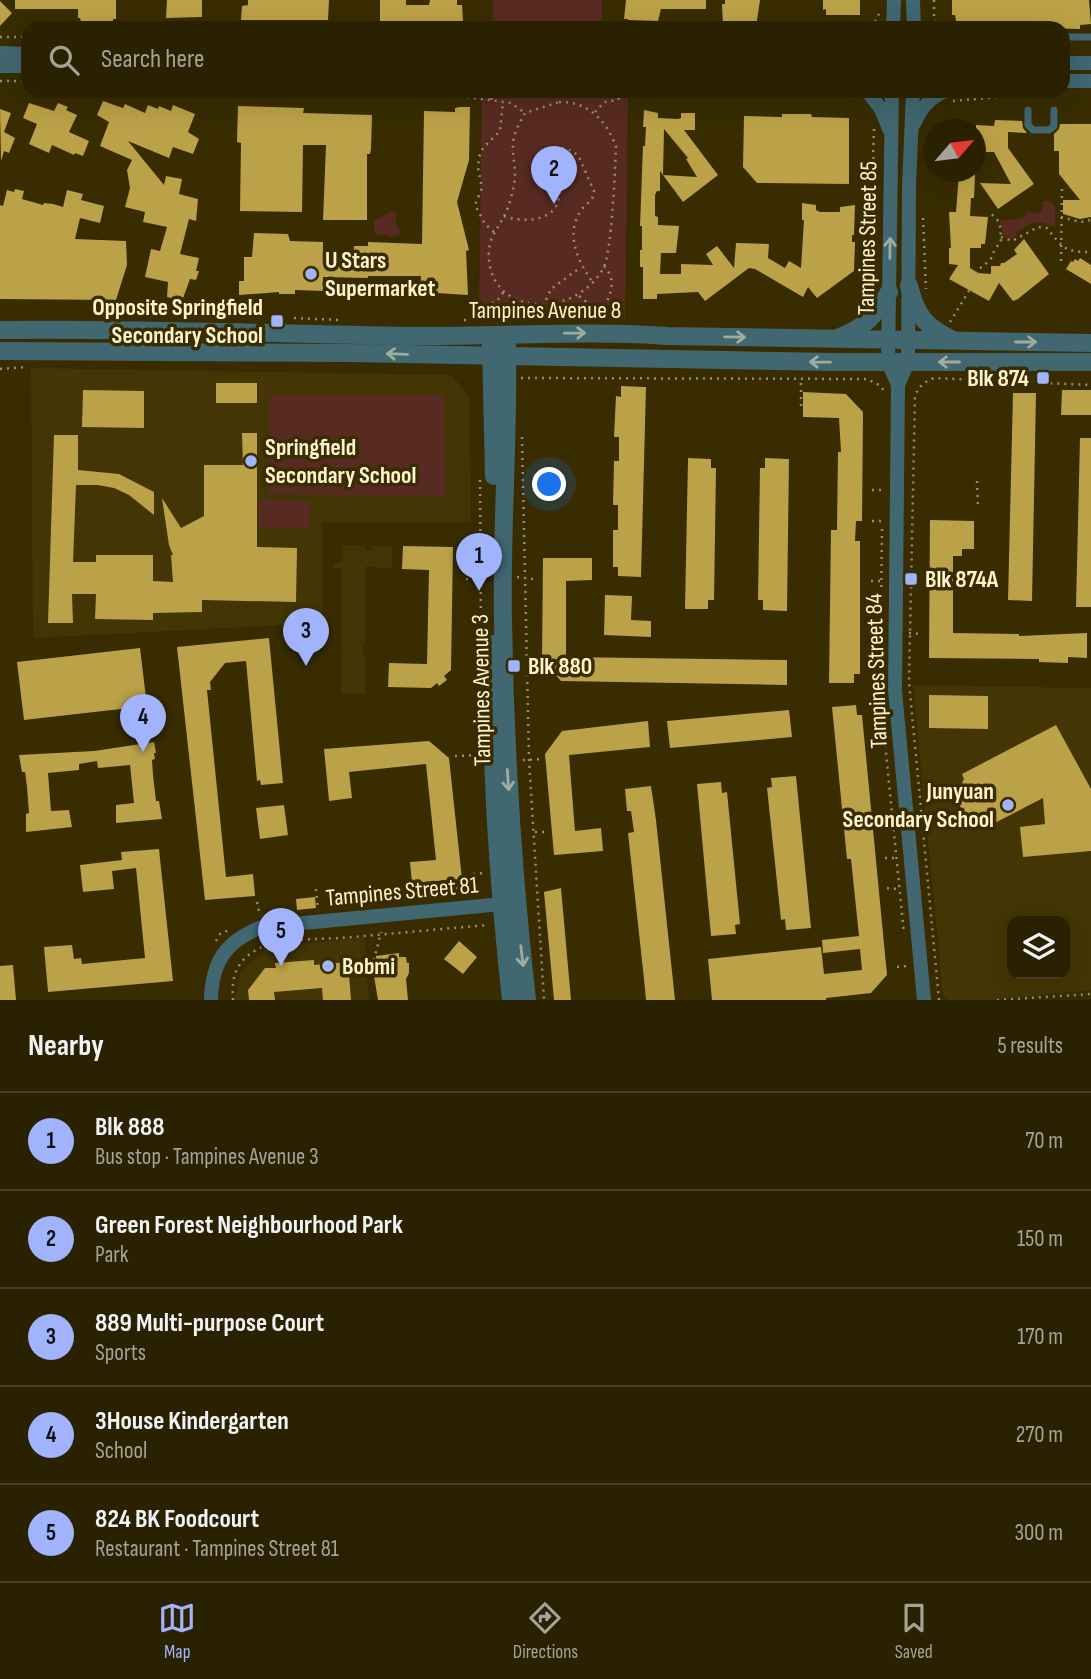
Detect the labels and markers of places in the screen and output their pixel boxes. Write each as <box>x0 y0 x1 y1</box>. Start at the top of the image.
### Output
pin: 2 <box>531 146 577 204</box>
place label: U Stars Supermarket <box>325 246 435 303</box>
marker: U Stars Supermarket <box>303 266 319 282</box>
place label: Opposite Springfield Secondary School <box>92 293 263 350</box>
marker: Opposite Springfield Secondary School <box>269 313 285 329</box>
place label: Blk 874 <box>967 364 1029 393</box>
marker: Blk 874 <box>1035 370 1051 386</box>
place label: Springfield Secondary School <box>265 433 416 490</box>
marker: Springfield Secondary School <box>243 453 259 469</box>
pin: 1 <box>456 533 502 591</box>
place label: Blk 874A <box>925 565 999 594</box>
marker: Blk 874A <box>903 571 919 587</box>
pin: 3 <box>283 608 329 666</box>
place label: Blk 880 <box>528 652 592 681</box>
marker: Blk 880 <box>506 658 522 674</box>
pin: 4 <box>120 694 166 752</box>
place label: Junyuan Secondary School <box>843 777 994 834</box>
marker: Junyuan Secondary School <box>1000 797 1016 813</box>
pin: 5 <box>258 908 304 966</box>
place label: Bobmi <box>342 952 395 981</box>
marker: Bobmi <box>320 958 336 974</box>

